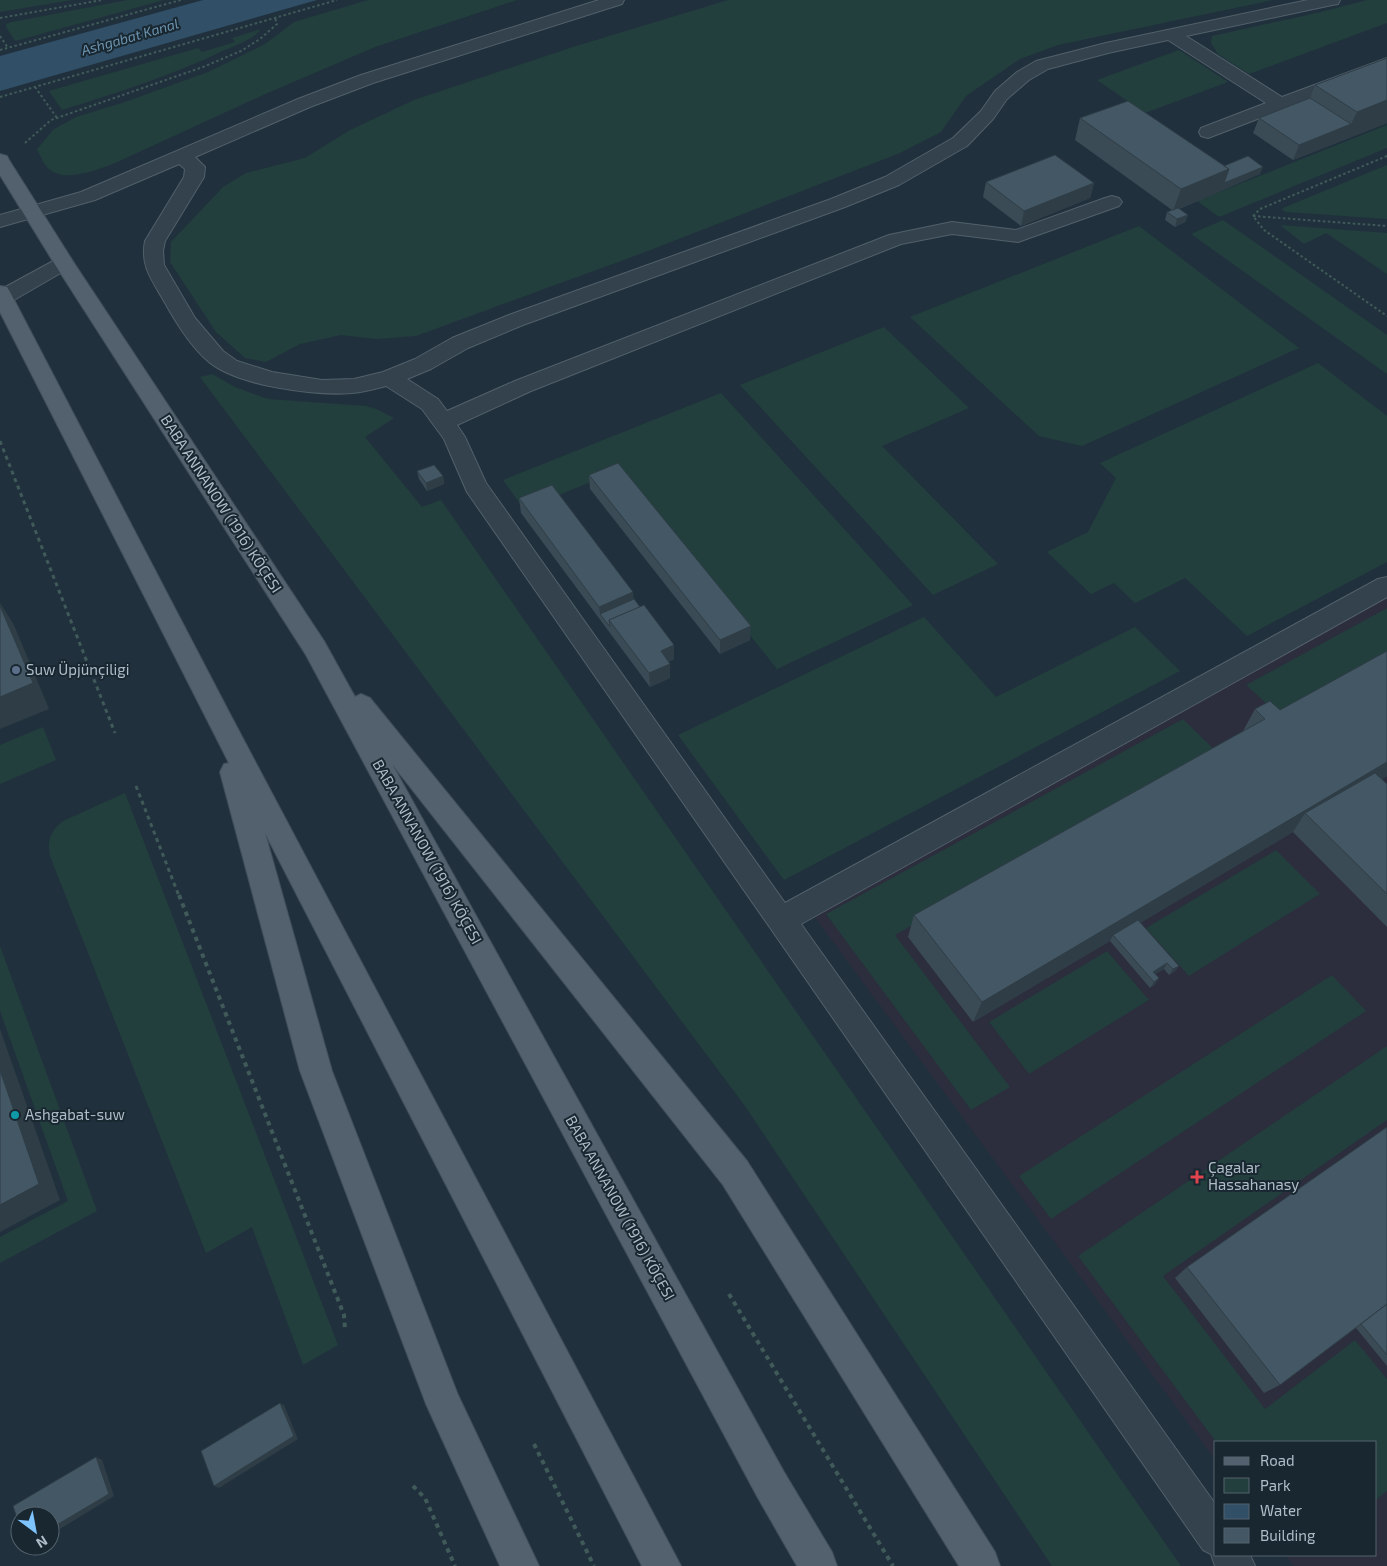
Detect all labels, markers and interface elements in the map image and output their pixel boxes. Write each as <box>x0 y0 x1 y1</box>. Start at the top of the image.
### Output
water label: Ashgabat Kanal <box>78 14 181 59</box>
street label: BABA ANNANOW (1916) KÖÇESI <box>157 411 286 596</box>
place label: Suw Üpjünçiligi <box>26 660 129 679</box>
marker: Suw Üpjünçiligi <box>10 664 22 676</box>
street label: BABA ANNANOW (1916) KÖÇESI <box>369 756 486 947</box>
place label: Ashgabat-suw <box>25 1105 125 1123</box>
marker: Ashgabat-suw <box>9 1109 21 1121</box>
street label: BABA ANNANOW (1916) KÖÇESI <box>562 1112 679 1303</box>
place label: Çagalar Hassahanasy <box>1208 1158 1299 1193</box>
marker: Çagalar Hassahanasy <box>1190 1170 1204 1184</box>
legend <box>1214 1441 1377 1556</box>
text: Road <box>1260 1451 1295 1469</box>
text: Park <box>1260 1476 1291 1494</box>
text: Water <box>1260 1501 1302 1519</box>
north arrow <box>10 1506 60 1556</box>
text: Building <box>1260 1526 1316 1544</box>
text: N <box>33 1533 51 1552</box>

